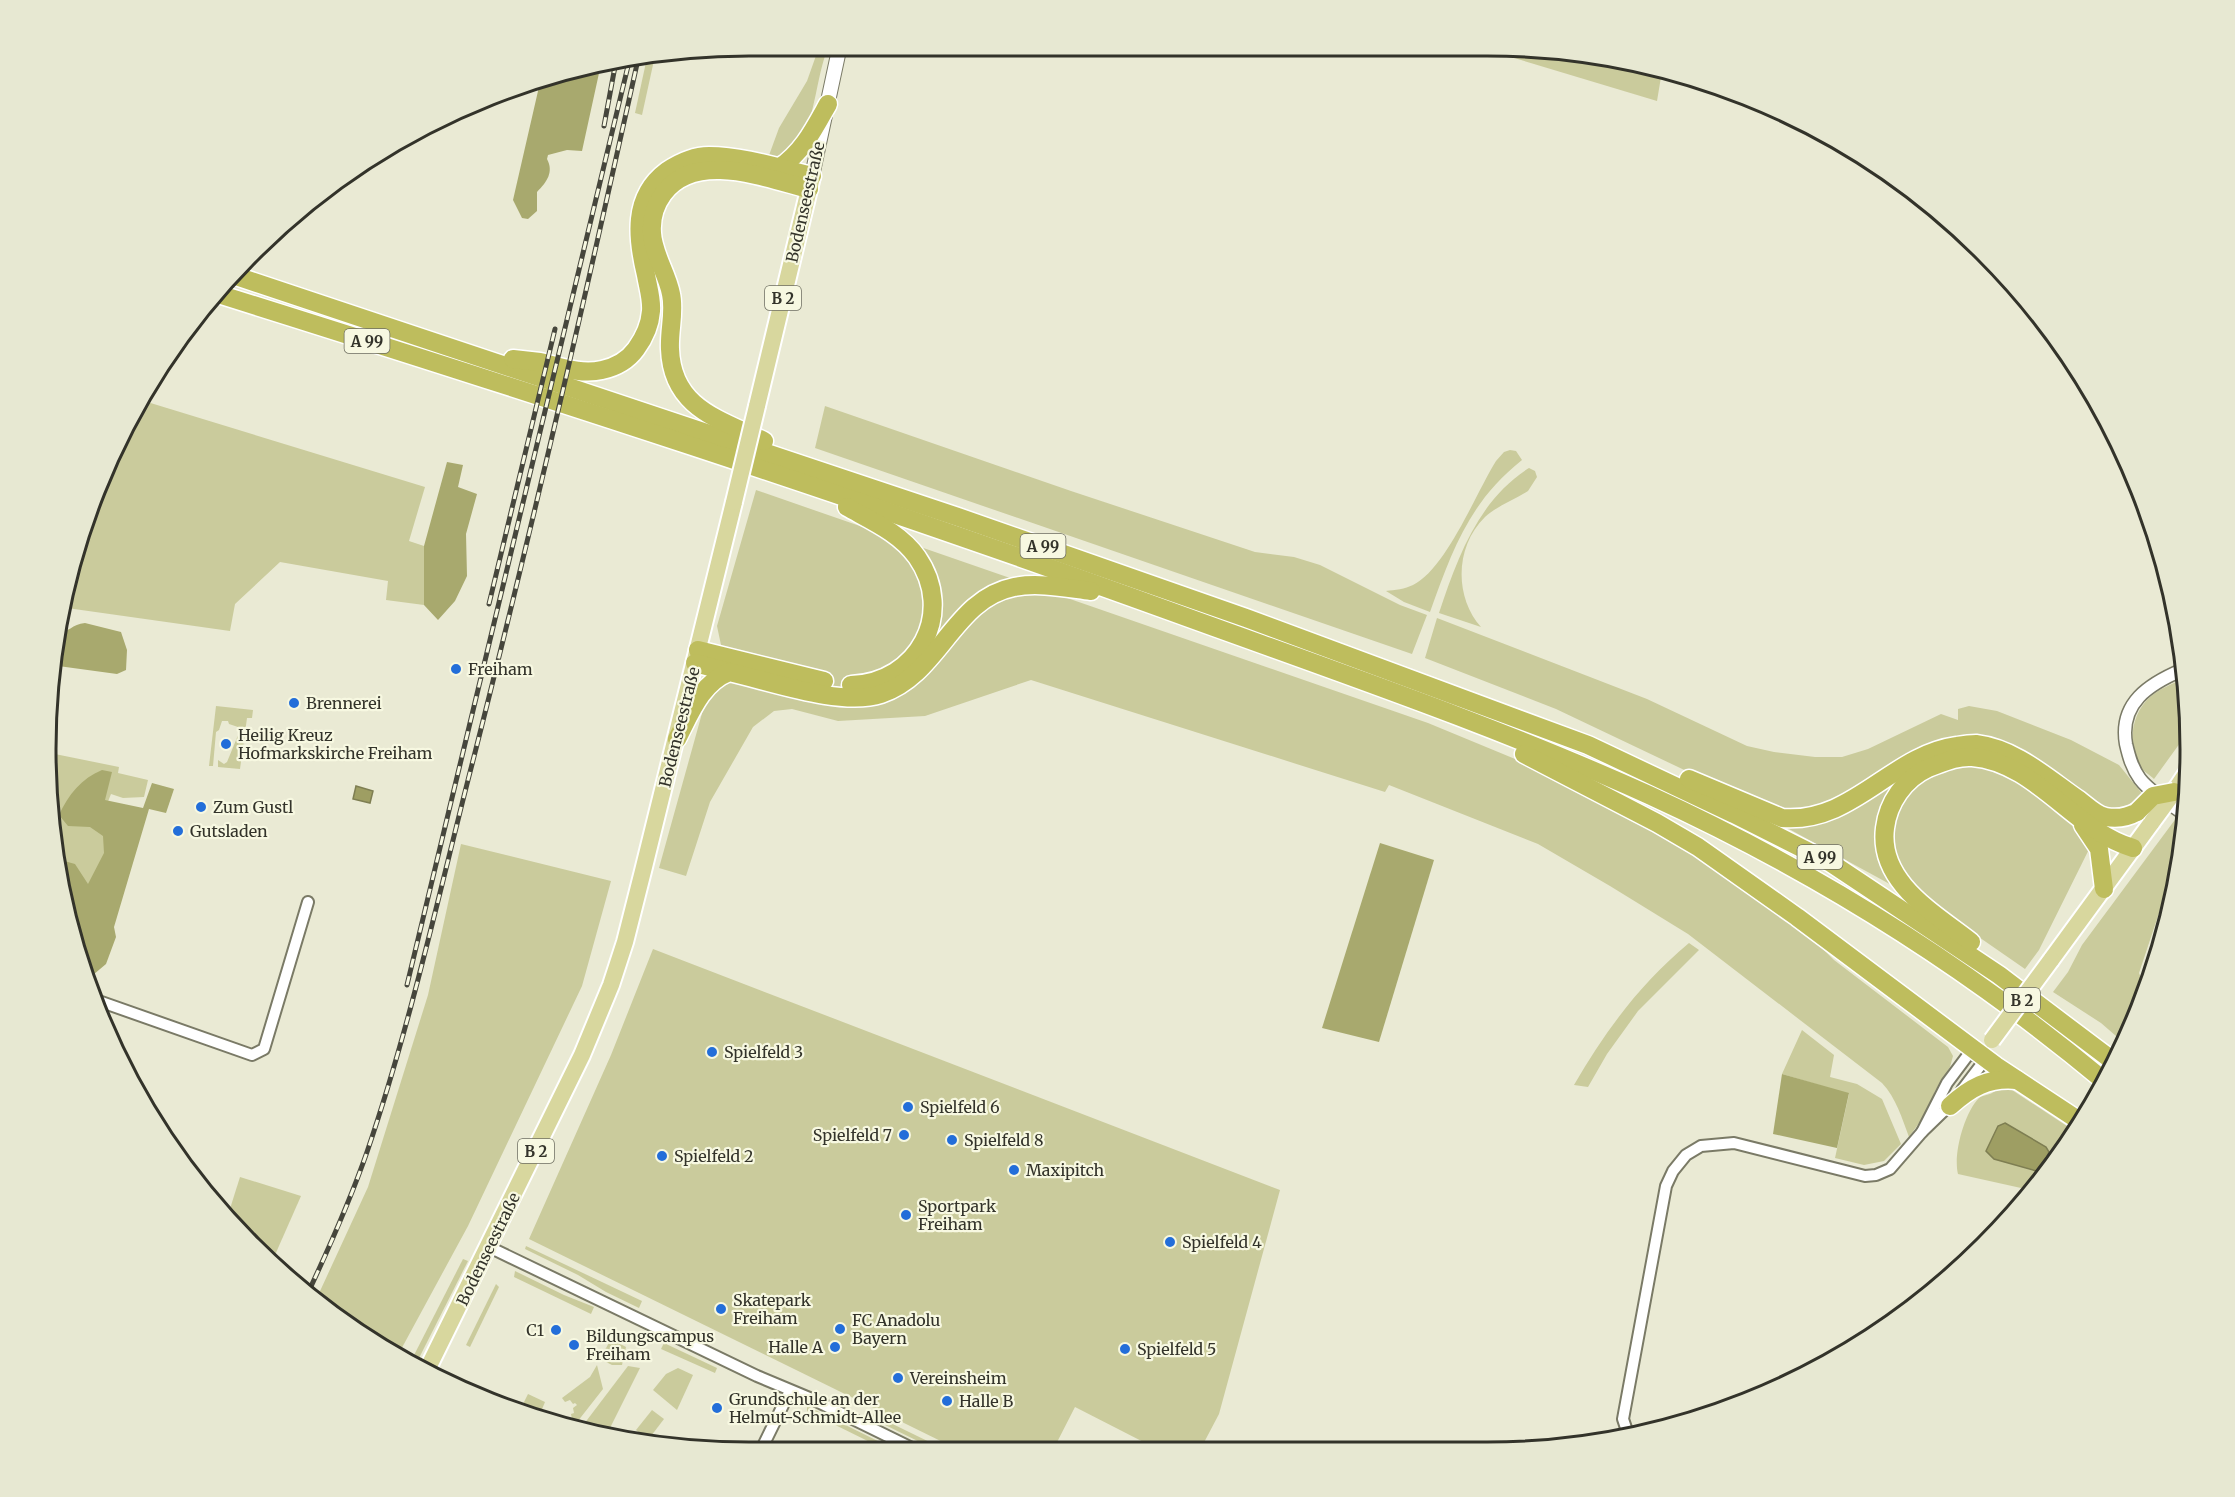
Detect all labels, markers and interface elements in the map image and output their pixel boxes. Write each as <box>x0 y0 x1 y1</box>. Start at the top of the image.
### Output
street label: Bodenseestraße <box>781 140 829 264</box>
road number: B 2 <box>765 286 801 310</box>
road number: A 99 <box>344 329 389 353</box>
road number: A 99 <box>1020 534 1066 558</box>
place label: Freiham <box>468 659 533 679</box>
marker: Freiham <box>449 662 463 676</box>
street label: Bodenseestraße <box>654 665 704 789</box>
place label: Brennerei <box>306 693 382 713</box>
marker: Brennerei <box>287 696 301 710</box>
place label: Heilig Kreuz Hofmarkskirche Freiham <box>238 725 433 763</box>
marker: Heilig Kreuz Hofmarkskirche Freiham <box>219 737 233 751</box>
place label: Zum Gustl <box>213 797 293 817</box>
marker: Zum Gustl <box>194 800 208 814</box>
place label: Gutsladen <box>190 821 268 841</box>
marker: Gutsladen <box>171 824 185 838</box>
road number: A 99 <box>1798 845 1842 869</box>
road number: B 2 <box>2004 988 2040 1012</box>
place label: Spielfeld 3 <box>724 1042 803 1062</box>
marker: Spielfeld 3 <box>705 1045 719 1059</box>
place label: Spielfeld 6 <box>920 1097 1000 1117</box>
marker: Spielfeld 6 <box>901 1100 915 1114</box>
place label: Spielfeld 7 <box>813 1125 892 1145</box>
marker: Spielfeld 7 <box>897 1128 911 1142</box>
place label: Spielfeld 8 <box>964 1130 1044 1150</box>
marker: Spielfeld 8 <box>945 1133 959 1147</box>
road number: B 2 <box>518 1139 554 1163</box>
place label: Spielfeld 2 <box>674 1146 754 1166</box>
marker: Spielfeld 2 <box>655 1149 669 1163</box>
place label: Maxipitch <box>1026 1160 1105 1180</box>
marker: Maxipitch <box>1007 1163 1021 1177</box>
street label: Bodenseestraße <box>452 1189 524 1309</box>
place label: Sportpark Freiham <box>918 1196 997 1234</box>
marker: Sportpark Freiham <box>899 1208 913 1222</box>
place label: Spielfeld 4 <box>1182 1232 1262 1252</box>
marker: Spielfeld 4 <box>1163 1235 1177 1249</box>
place label: Skatepark Freiham <box>733 1290 812 1328</box>
marker: Skatepark Freiham <box>714 1302 728 1316</box>
place label: FC Anadolu Bayern <box>852 1310 940 1348</box>
place label: C1 <box>526 1320 544 1340</box>
marker: FC Anadolu Bayern <box>833 1322 847 1336</box>
marker: C1 <box>549 1323 563 1337</box>
place label: Bildungscampus Freiham <box>586 1326 714 1364</box>
place label: Halle A <box>768 1337 824 1357</box>
marker: Bildungscampus Freiham <box>567 1338 581 1352</box>
place label: Spielfeld 5 <box>1137 1339 1216 1359</box>
marker: Halle A <box>828 1340 842 1354</box>
marker: Spielfeld 5 <box>1118 1342 1132 1356</box>
place label: Vereinsheim <box>909 1368 1007 1388</box>
marker: Vereinsheim <box>891 1371 905 1385</box>
place label: Grundschule an der Helmut-Schmidt-Allee <box>729 1389 901 1427</box>
place label: Halle B <box>959 1391 1013 1411</box>
marker: Halle B <box>940 1394 954 1408</box>
marker: Grundschule an der Helmut-Schmidt-Allee <box>710 1401 724 1415</box>

